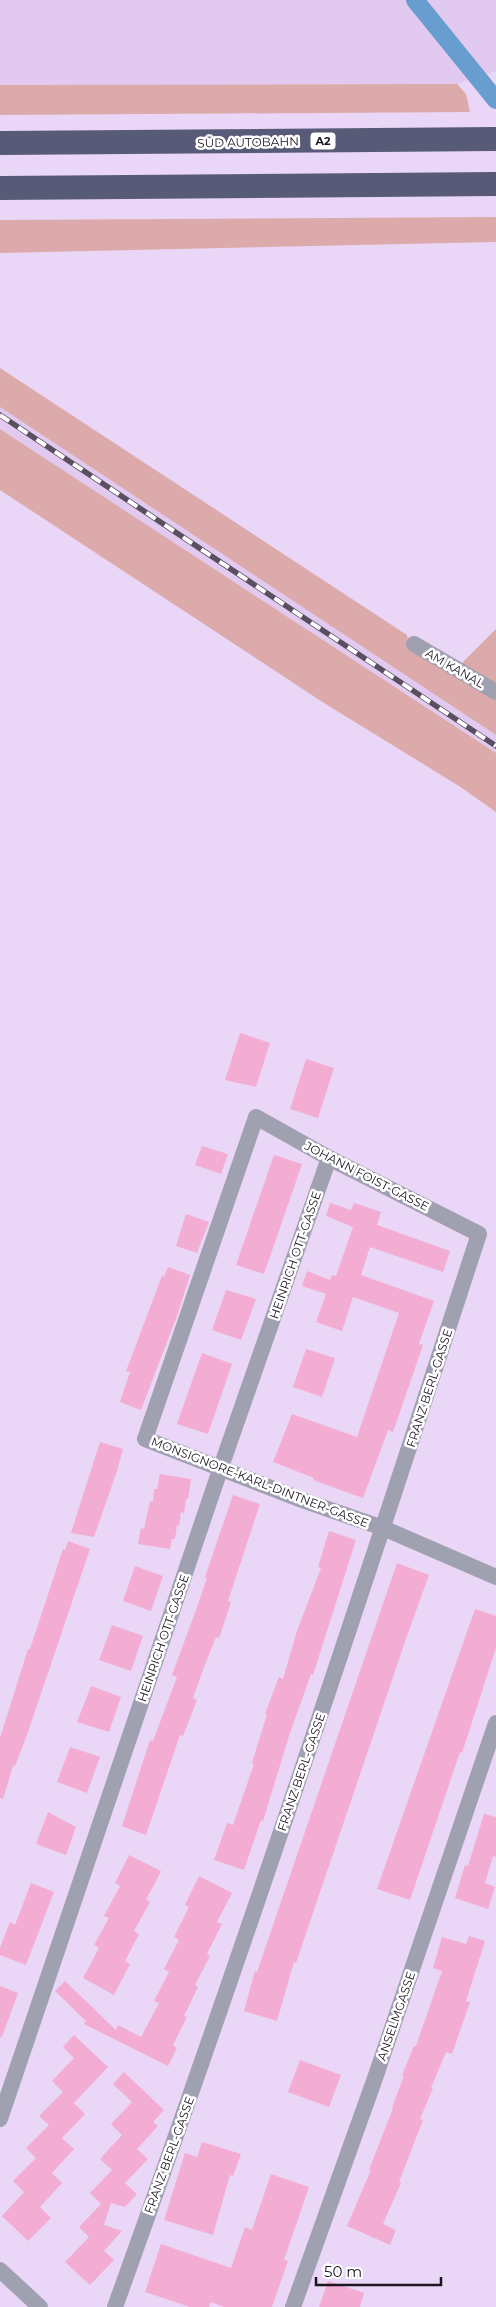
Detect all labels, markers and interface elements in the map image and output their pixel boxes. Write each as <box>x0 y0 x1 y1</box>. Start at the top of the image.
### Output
road number: A2 <box>310 132 336 150</box>
street label: SÜD AUTOBAHN <box>197 134 299 150</box>
street label: AM KANAL <box>423 645 487 691</box>
street label: JOHANN FOIST-GASSE <box>301 1138 432 1214</box>
street label: HEINRICH OTT-GASSE <box>266 1189 324 1321</box>
street label: FRANZ BERL-GASSE <box>403 1327 455 1449</box>
street label: MONSIGNORE-KARL-DINTNER-GASSE <box>149 1434 371 1530</box>
street label: HEINRICH OTT-GASSE <box>134 1572 192 1704</box>
street label: FRANZ BERL-GASSE <box>274 1711 328 1833</box>
street label: ANSELMGASSE <box>374 1970 418 2062</box>
street label: FRANZ BERL-GASSE <box>141 2094 197 2216</box>
scale bar <box>316 2254 441 2286</box>
text: 50 m <box>324 2262 362 2281</box>

